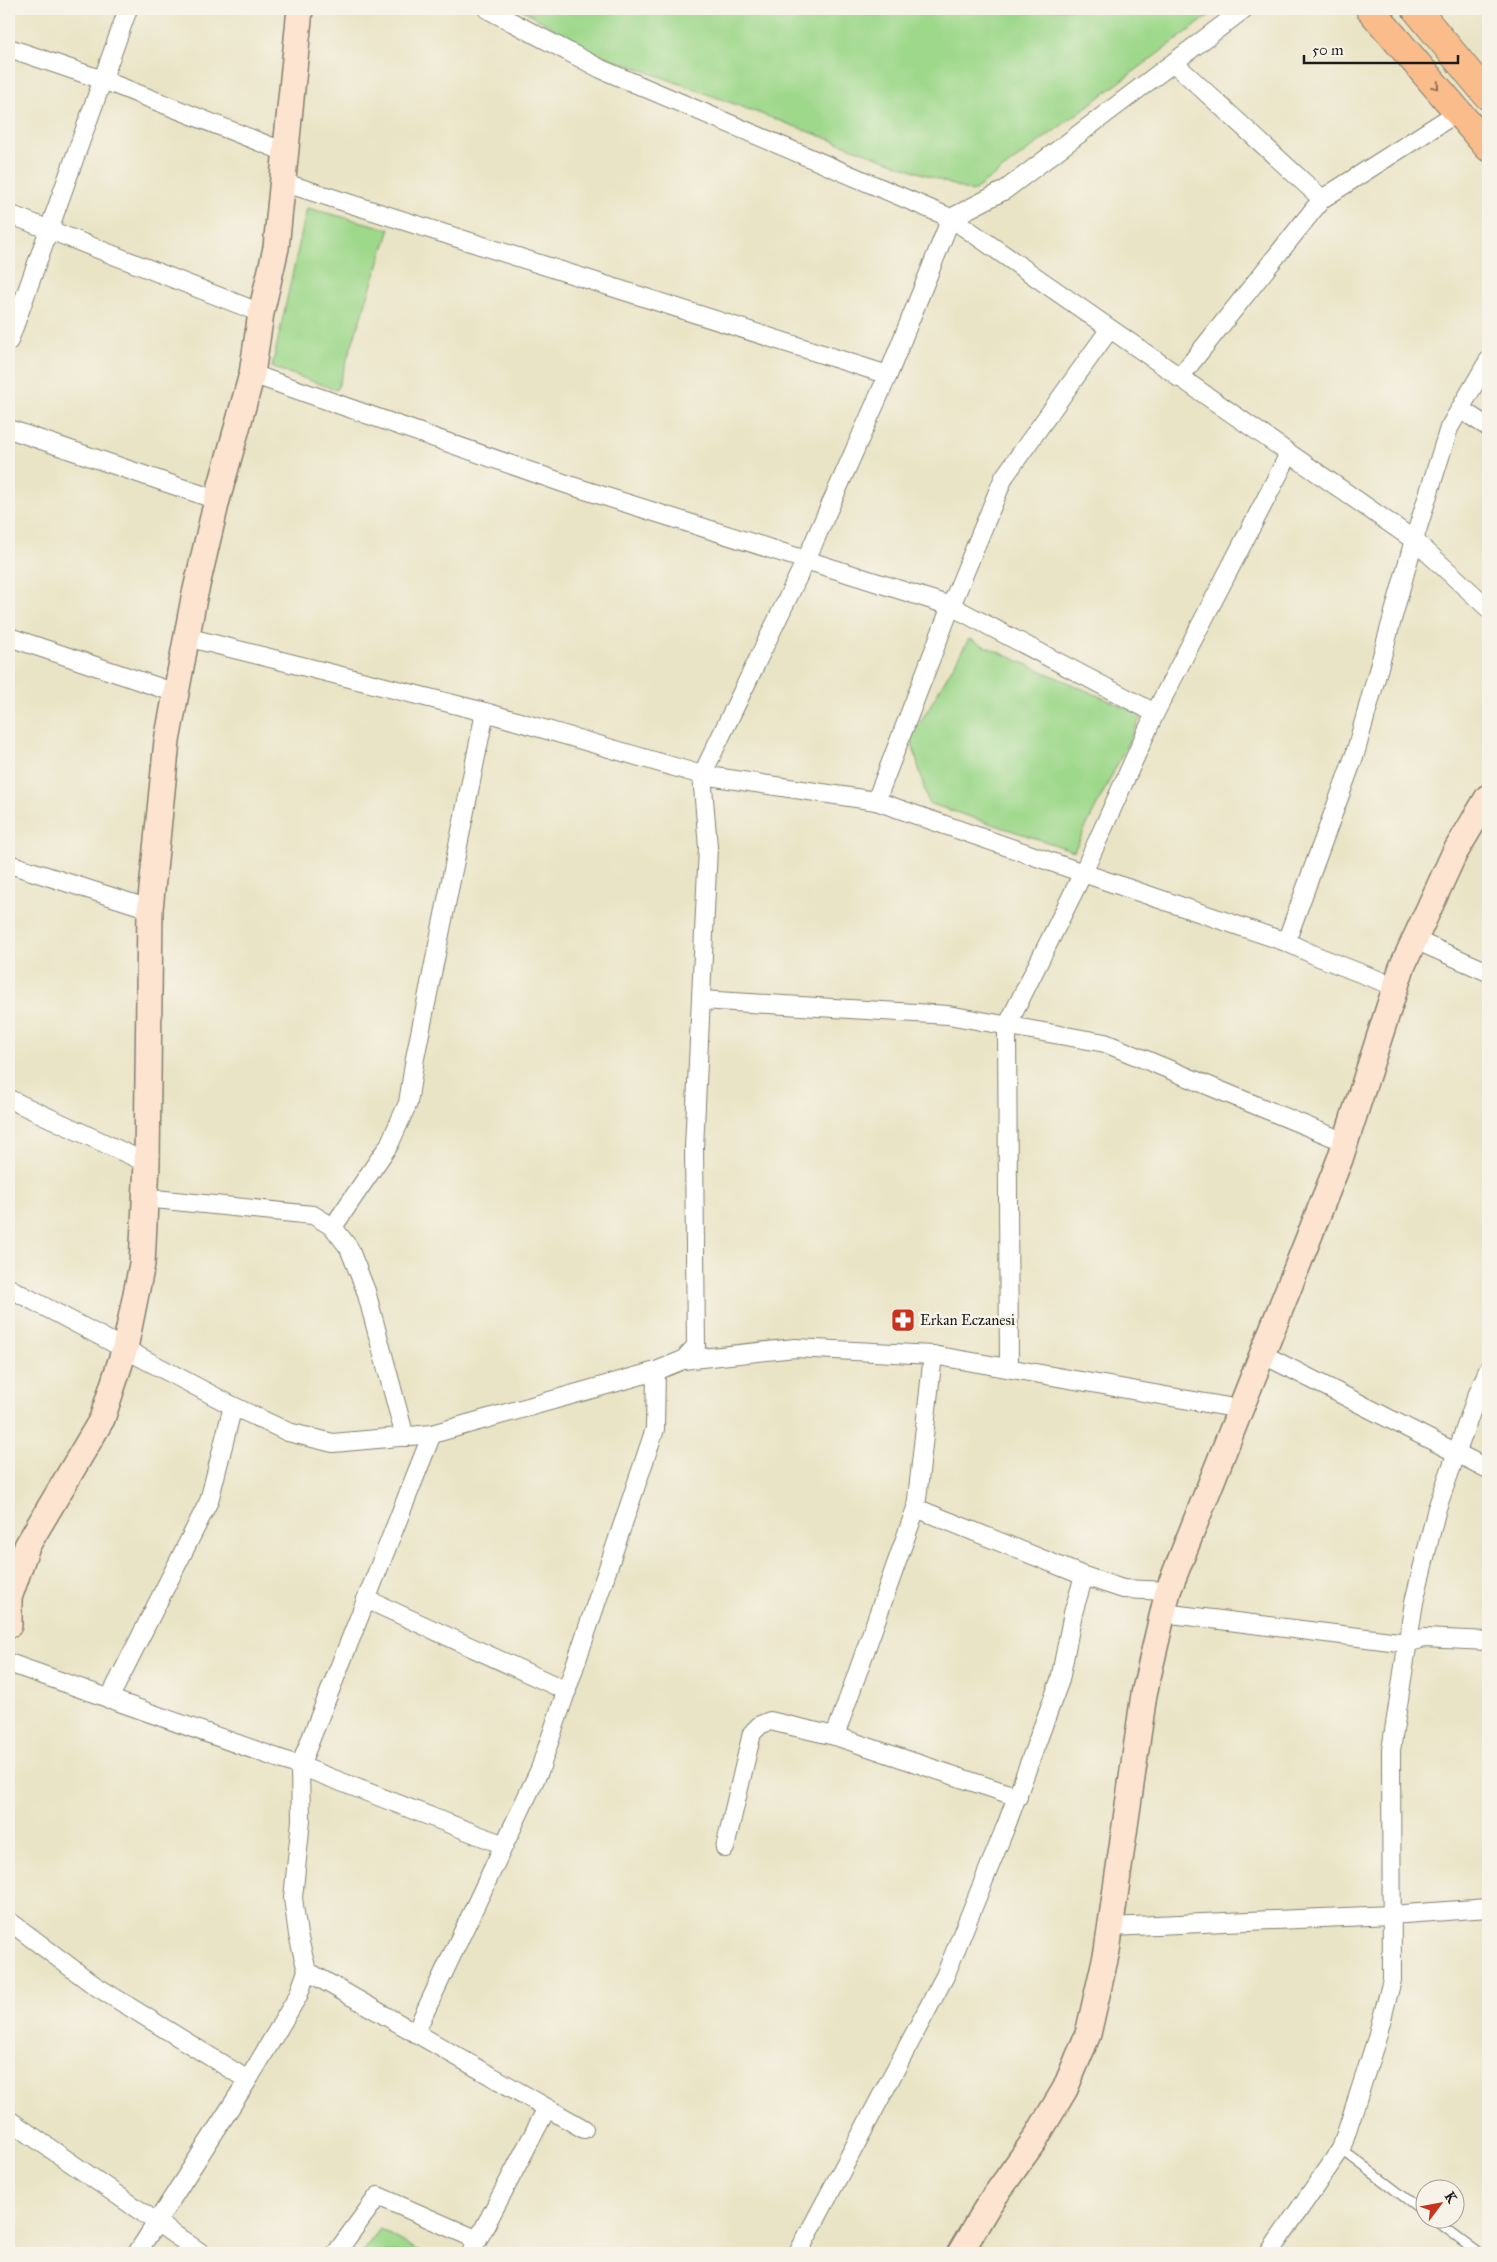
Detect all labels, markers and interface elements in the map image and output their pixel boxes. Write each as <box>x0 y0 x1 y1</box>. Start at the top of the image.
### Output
scale bar <box>1304 32 1458 64</box>
text: 50 m <box>1312 41 1344 59</box>
one-way arrow <box>1430 80 1439 89</box>
pharmacy icon: Erkan Eczanesi <box>890 1307 916 1333</box>
place label: Erkan Eczanesi <box>920 1311 1015 1329</box>
north arrow <box>1414 2180 1464 2230</box>
text: K <box>1441 2189 1461 2207</box>

